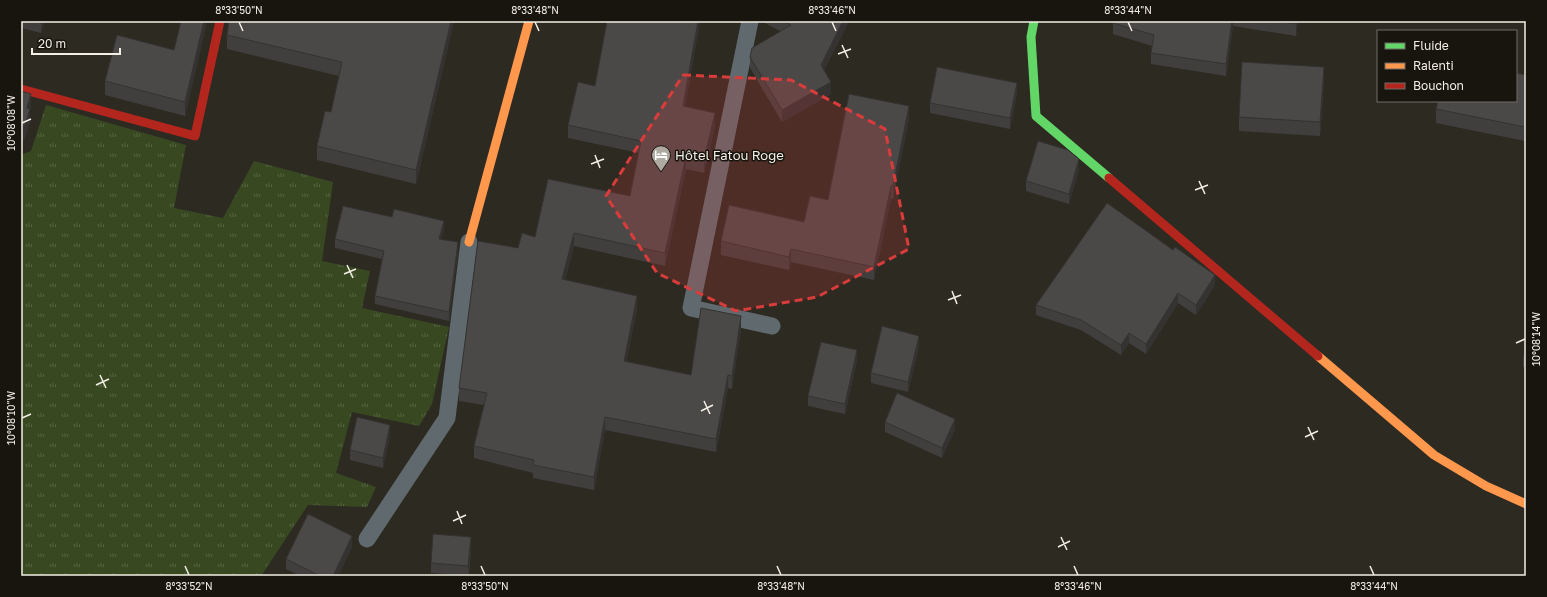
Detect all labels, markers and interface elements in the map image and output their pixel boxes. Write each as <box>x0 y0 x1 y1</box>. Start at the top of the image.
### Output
text: 8°33'50"N <box>215 4 263 16</box>
text: 8°33'48"N <box>511 4 559 16</box>
text: 8°33'46"N <box>808 4 856 16</box>
text: 8°33'44"N <box>1104 4 1152 16</box>
scale bar <box>32 30 120 56</box>
legend <box>1377 30 1517 102</box>
text: 20 m <box>38 36 66 51</box>
text: Fluide <box>1413 38 1449 53</box>
text: Ralenti <box>1413 58 1454 73</box>
text: Bouchon <box>1413 78 1464 93</box>
text: 10°08'08"W <box>5 95 17 151</box>
hotel icon: Hôtel Fatou Roge <box>650 144 672 172</box>
place label: Hôtel Fatou Roge <box>675 147 784 163</box>
text: 10°08'14"W <box>1530 312 1542 366</box>
text: 10°08'10"W <box>5 391 17 445</box>
text: 8°33'52"N <box>166 580 213 592</box>
text: 8°33'50"N <box>461 580 509 592</box>
text: 8°33'48"N <box>757 580 805 592</box>
text: 8°33'46"N <box>1054 580 1102 592</box>
text: 8°33'44"N <box>1350 580 1398 592</box>

